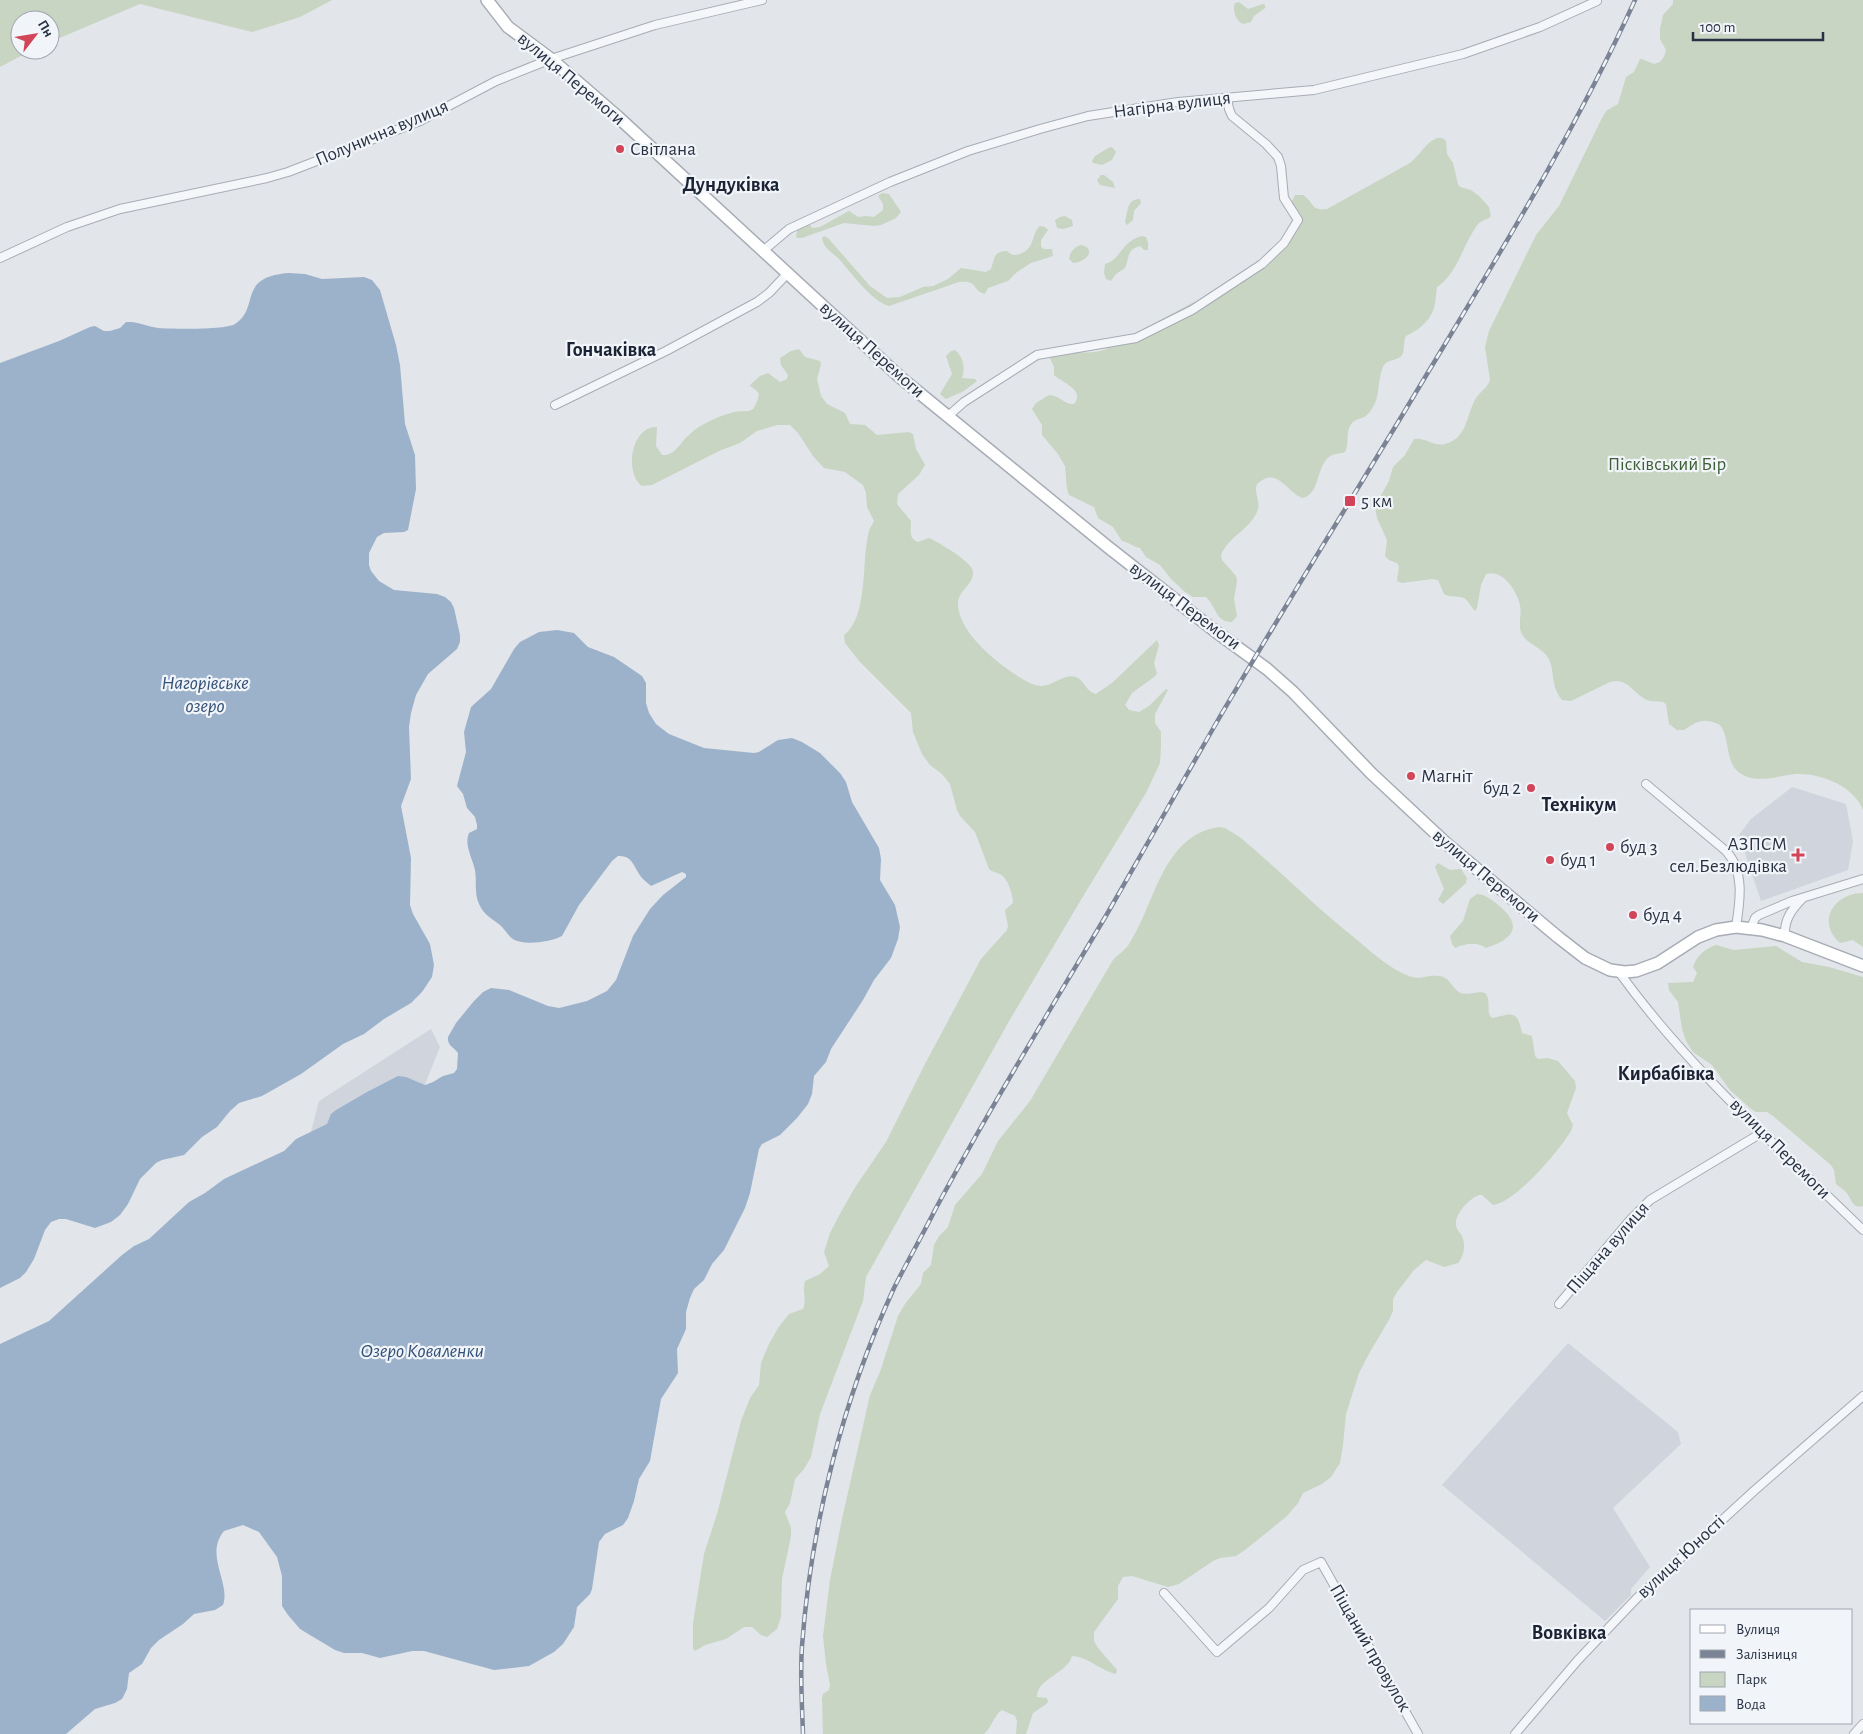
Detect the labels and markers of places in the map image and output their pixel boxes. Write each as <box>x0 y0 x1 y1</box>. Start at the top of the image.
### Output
place label: Світлана <box>630 140 696 159</box>
marker: Світлана <box>614 143 626 155</box>
place label: 5 км <box>1361 492 1393 511</box>
marker: 5 км <box>1343 494 1357 508</box>
place label: Магніт <box>1421 767 1473 786</box>
marker: Магніт <box>1405 770 1417 782</box>
place label: буд 2 <box>1483 779 1521 798</box>
marker: буд 2 <box>1525 782 1537 794</box>
place label: АЗПСМ сел.Безлюдівка <box>1669 835 1787 876</box>
place label: буд 3 <box>1620 838 1658 857</box>
marker: буд 3 <box>1604 841 1616 853</box>
marker: АЗПСМ сел.Безлюдівка <box>1791 848 1805 862</box>
place label: буд 1 <box>1560 851 1596 870</box>
marker: буд 1 <box>1544 854 1556 866</box>
place label: буд 4 <box>1643 906 1682 925</box>
marker: буд 4 <box>1627 909 1639 921</box>

